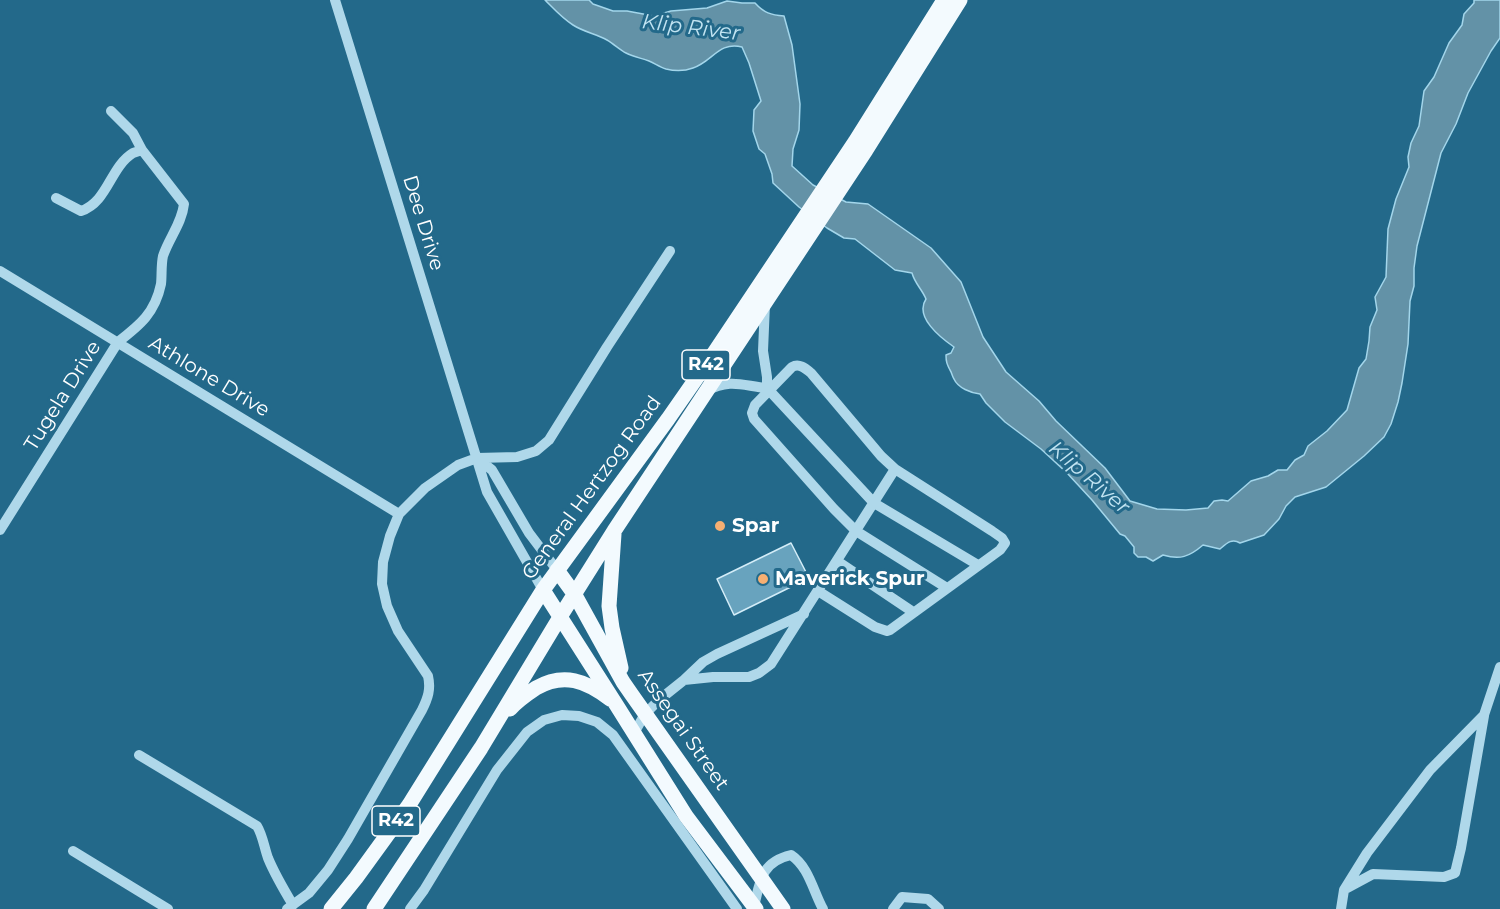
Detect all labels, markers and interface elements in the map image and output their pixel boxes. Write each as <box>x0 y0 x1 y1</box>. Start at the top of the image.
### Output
water label: Klip River <box>640 9 742 47</box>
street label: Dee Drive <box>397 172 449 274</box>
street label: Athlone Drive <box>144 331 274 423</box>
street label: Tugela Drive <box>20 337 106 455</box>
road number: R42 <box>682 350 730 380</box>
street label: General Hertzog Road <box>517 391 667 585</box>
water label: Klip River <box>1043 436 1135 520</box>
place label: Spar <box>732 514 779 538</box>
marker: Spar <box>713 519 727 533</box>
place label: Maverick Spur <box>775 567 925 591</box>
marker: Maverick Spur <box>756 572 770 586</box>
street label: Assegai Street <box>632 665 734 795</box>
road number: R42 <box>372 806 420 836</box>

